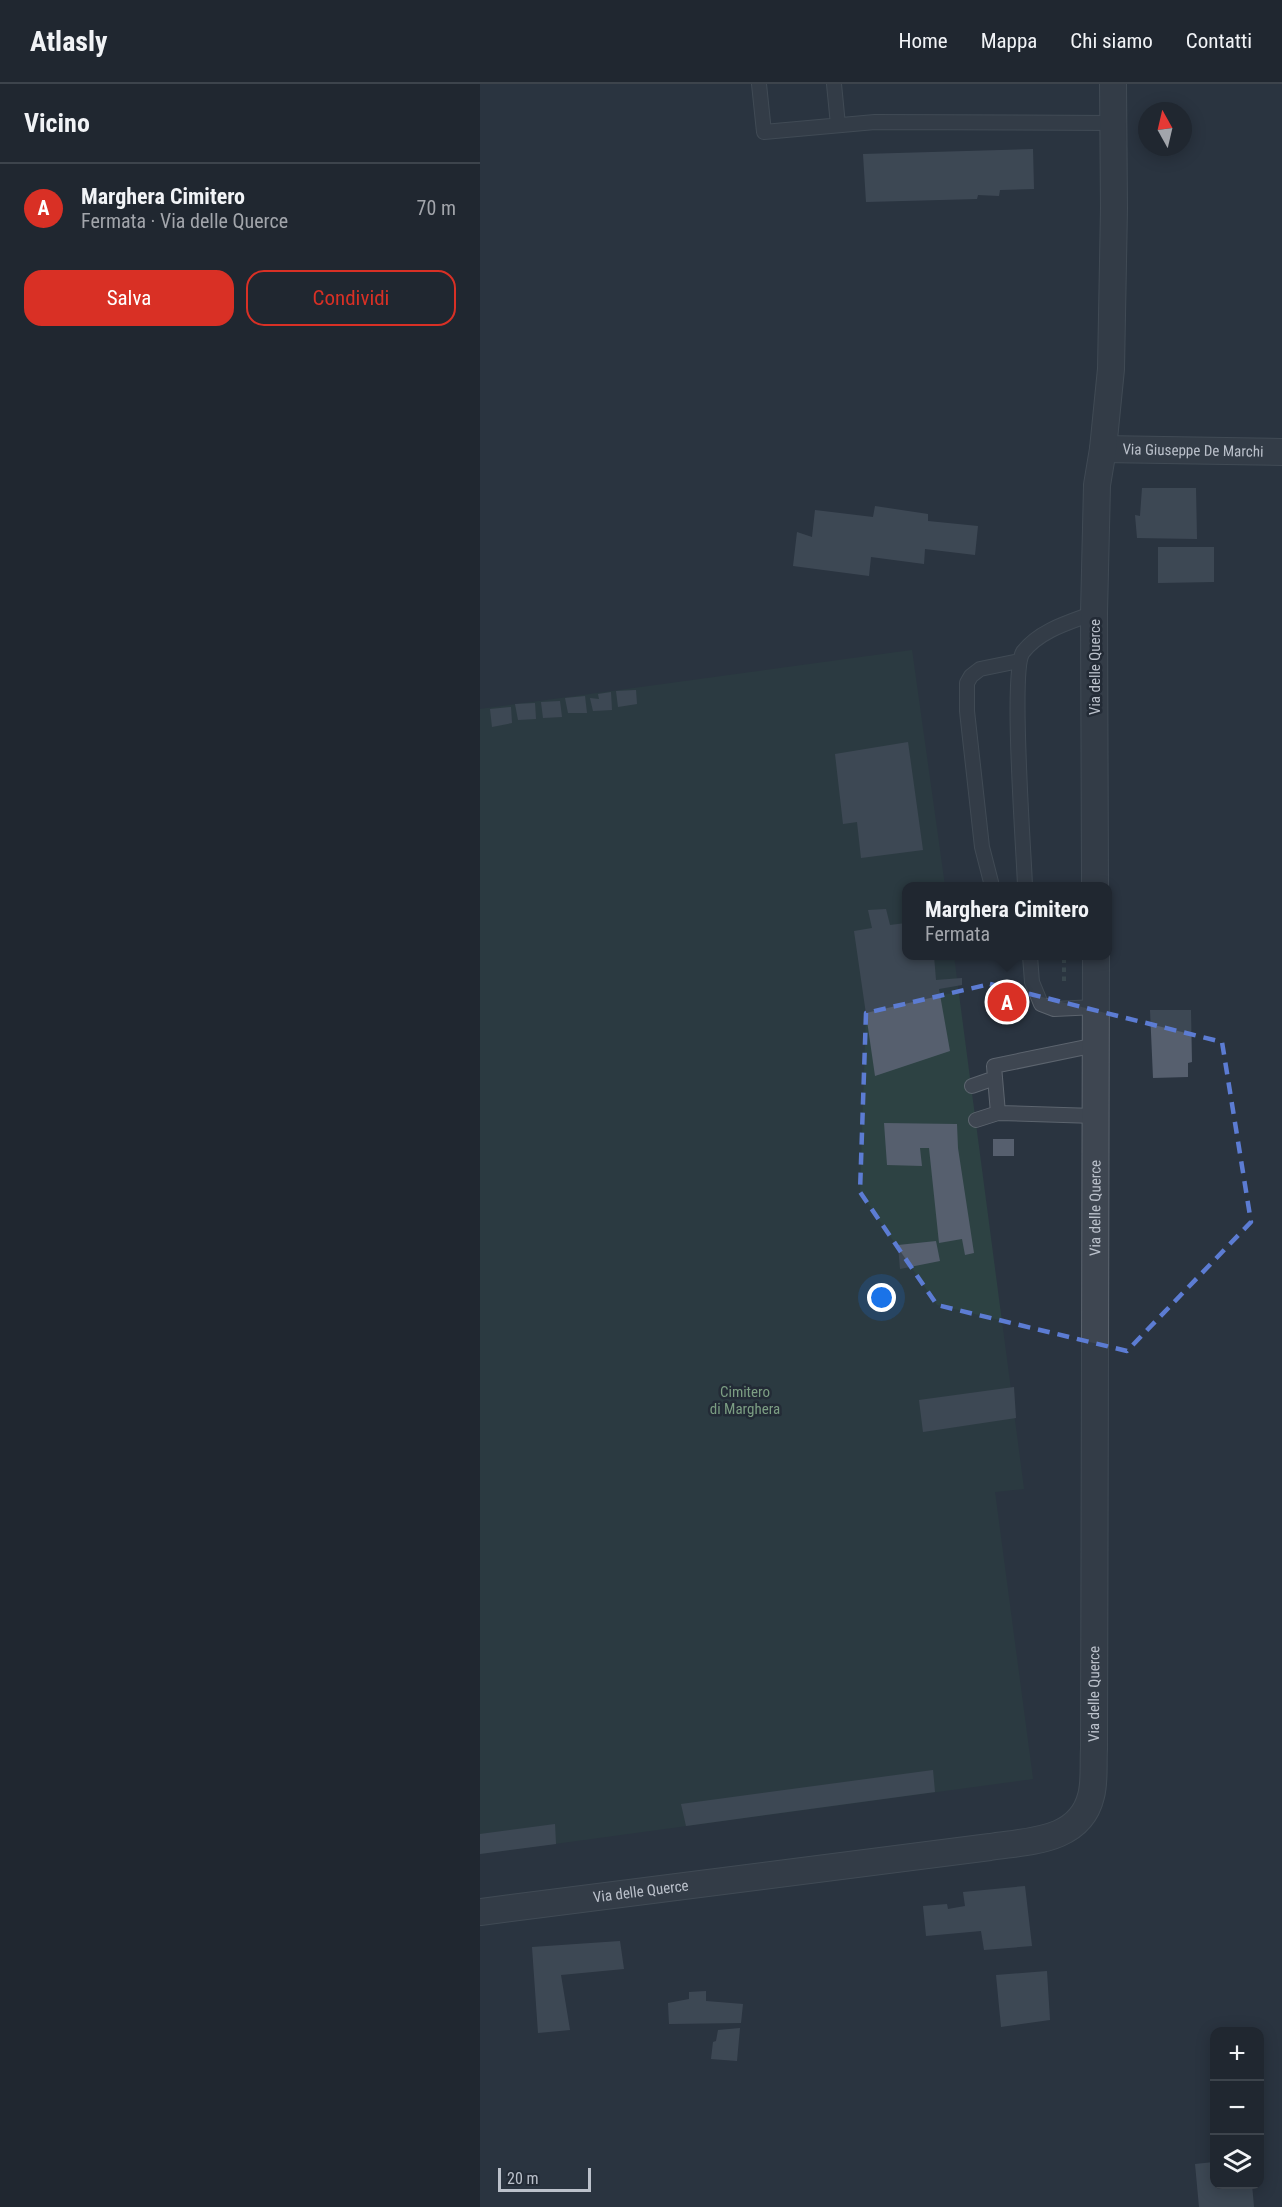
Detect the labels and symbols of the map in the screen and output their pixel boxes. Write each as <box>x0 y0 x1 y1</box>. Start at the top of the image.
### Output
north arrow <box>1138 102 1192 156</box>
street label: Via Giuseppe De Marchi <box>1122 440 1264 461</box>
street label: Via delle Querce <box>1086 619 1104 715</box>
pin: A <box>988 980 1026 1024</box>
street label: Via delle Querce <box>1086 1160 1104 1256</box>
your location <box>867 1283 896 1312</box>
park label: Cimitero di Marghera <box>710 1383 780 1418</box>
street label: Via delle Querce <box>1085 1646 1103 1742</box>
street label: Via delle Querce <box>592 1877 690 1907</box>
scale bar <box>498 2165 591 2192</box>

